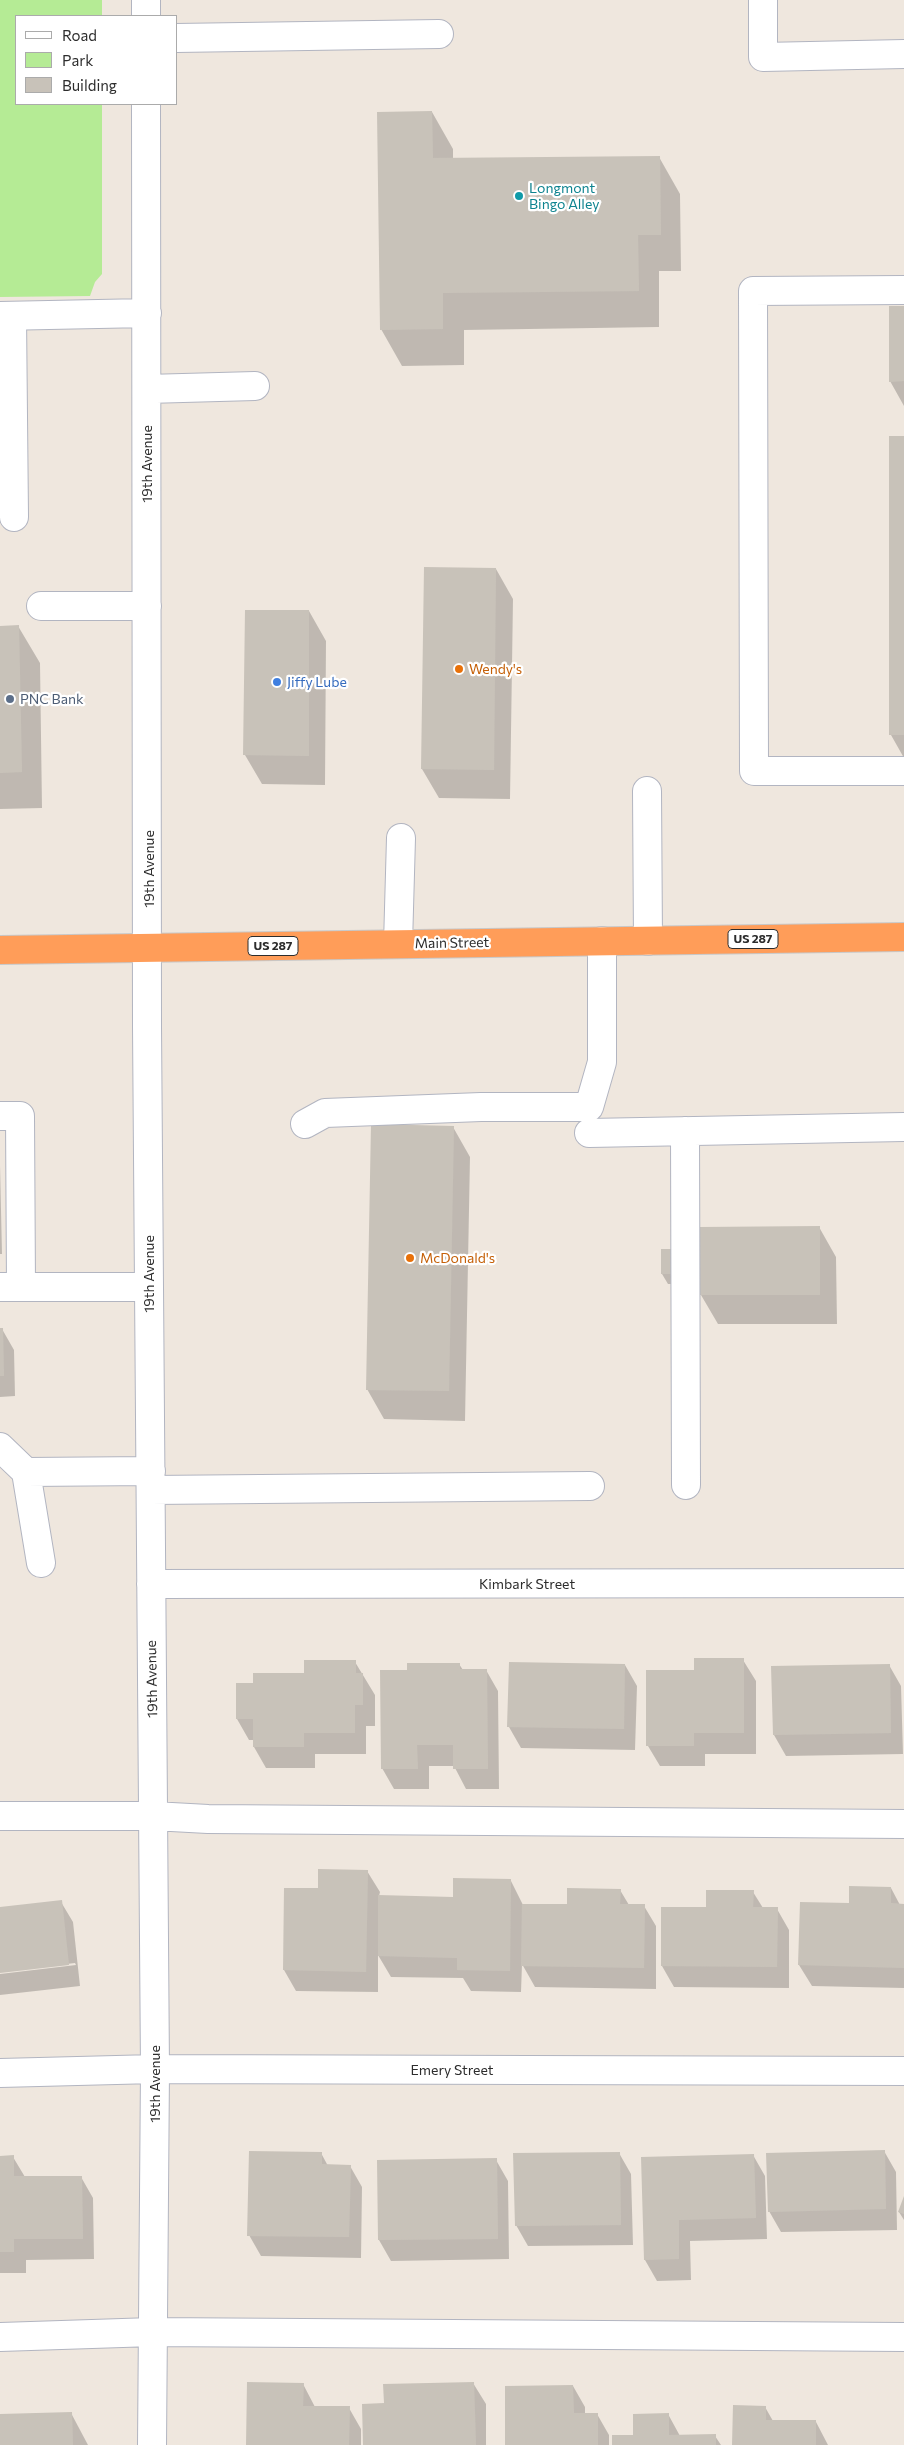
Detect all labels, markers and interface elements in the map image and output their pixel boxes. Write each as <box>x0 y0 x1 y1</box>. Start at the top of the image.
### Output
legend <box>15 15 178 105</box>
text: Road <box>62 26 97 44</box>
text: Park <box>62 51 93 69</box>
text: Building <box>62 76 117 94</box>
place label: Longmont Bingo Alley <box>529 180 599 212</box>
marker: Longmont Bingo Alley <box>513 190 525 202</box>
street label: 19th Avenue <box>139 425 155 503</box>
place label: Wendy's <box>469 661 522 677</box>
marker: Wendy's <box>453 663 465 675</box>
place label: Jiffy Lube <box>287 674 347 690</box>
marker: Jiffy Lube <box>271 676 283 688</box>
place label: PNC Bank <box>20 691 84 707</box>
marker: PNC Bank <box>4 693 16 705</box>
street label: 19th Avenue <box>141 830 157 908</box>
road number: US 287 <box>728 930 778 949</box>
street label: Main Street <box>415 934 489 952</box>
road number: US 287 <box>248 936 298 956</box>
street label: 19th Avenue <box>141 1235 157 1313</box>
place label: McDonald's <box>420 1250 495 1266</box>
marker: McDonald's <box>404 1252 416 1264</box>
street label: Kimbark Street <box>479 1576 575 1592</box>
street label: 19th Avenue <box>143 1640 161 1718</box>
street label: 19th Avenue <box>147 2045 163 2123</box>
street label: Emery Street <box>411 2062 493 2078</box>

